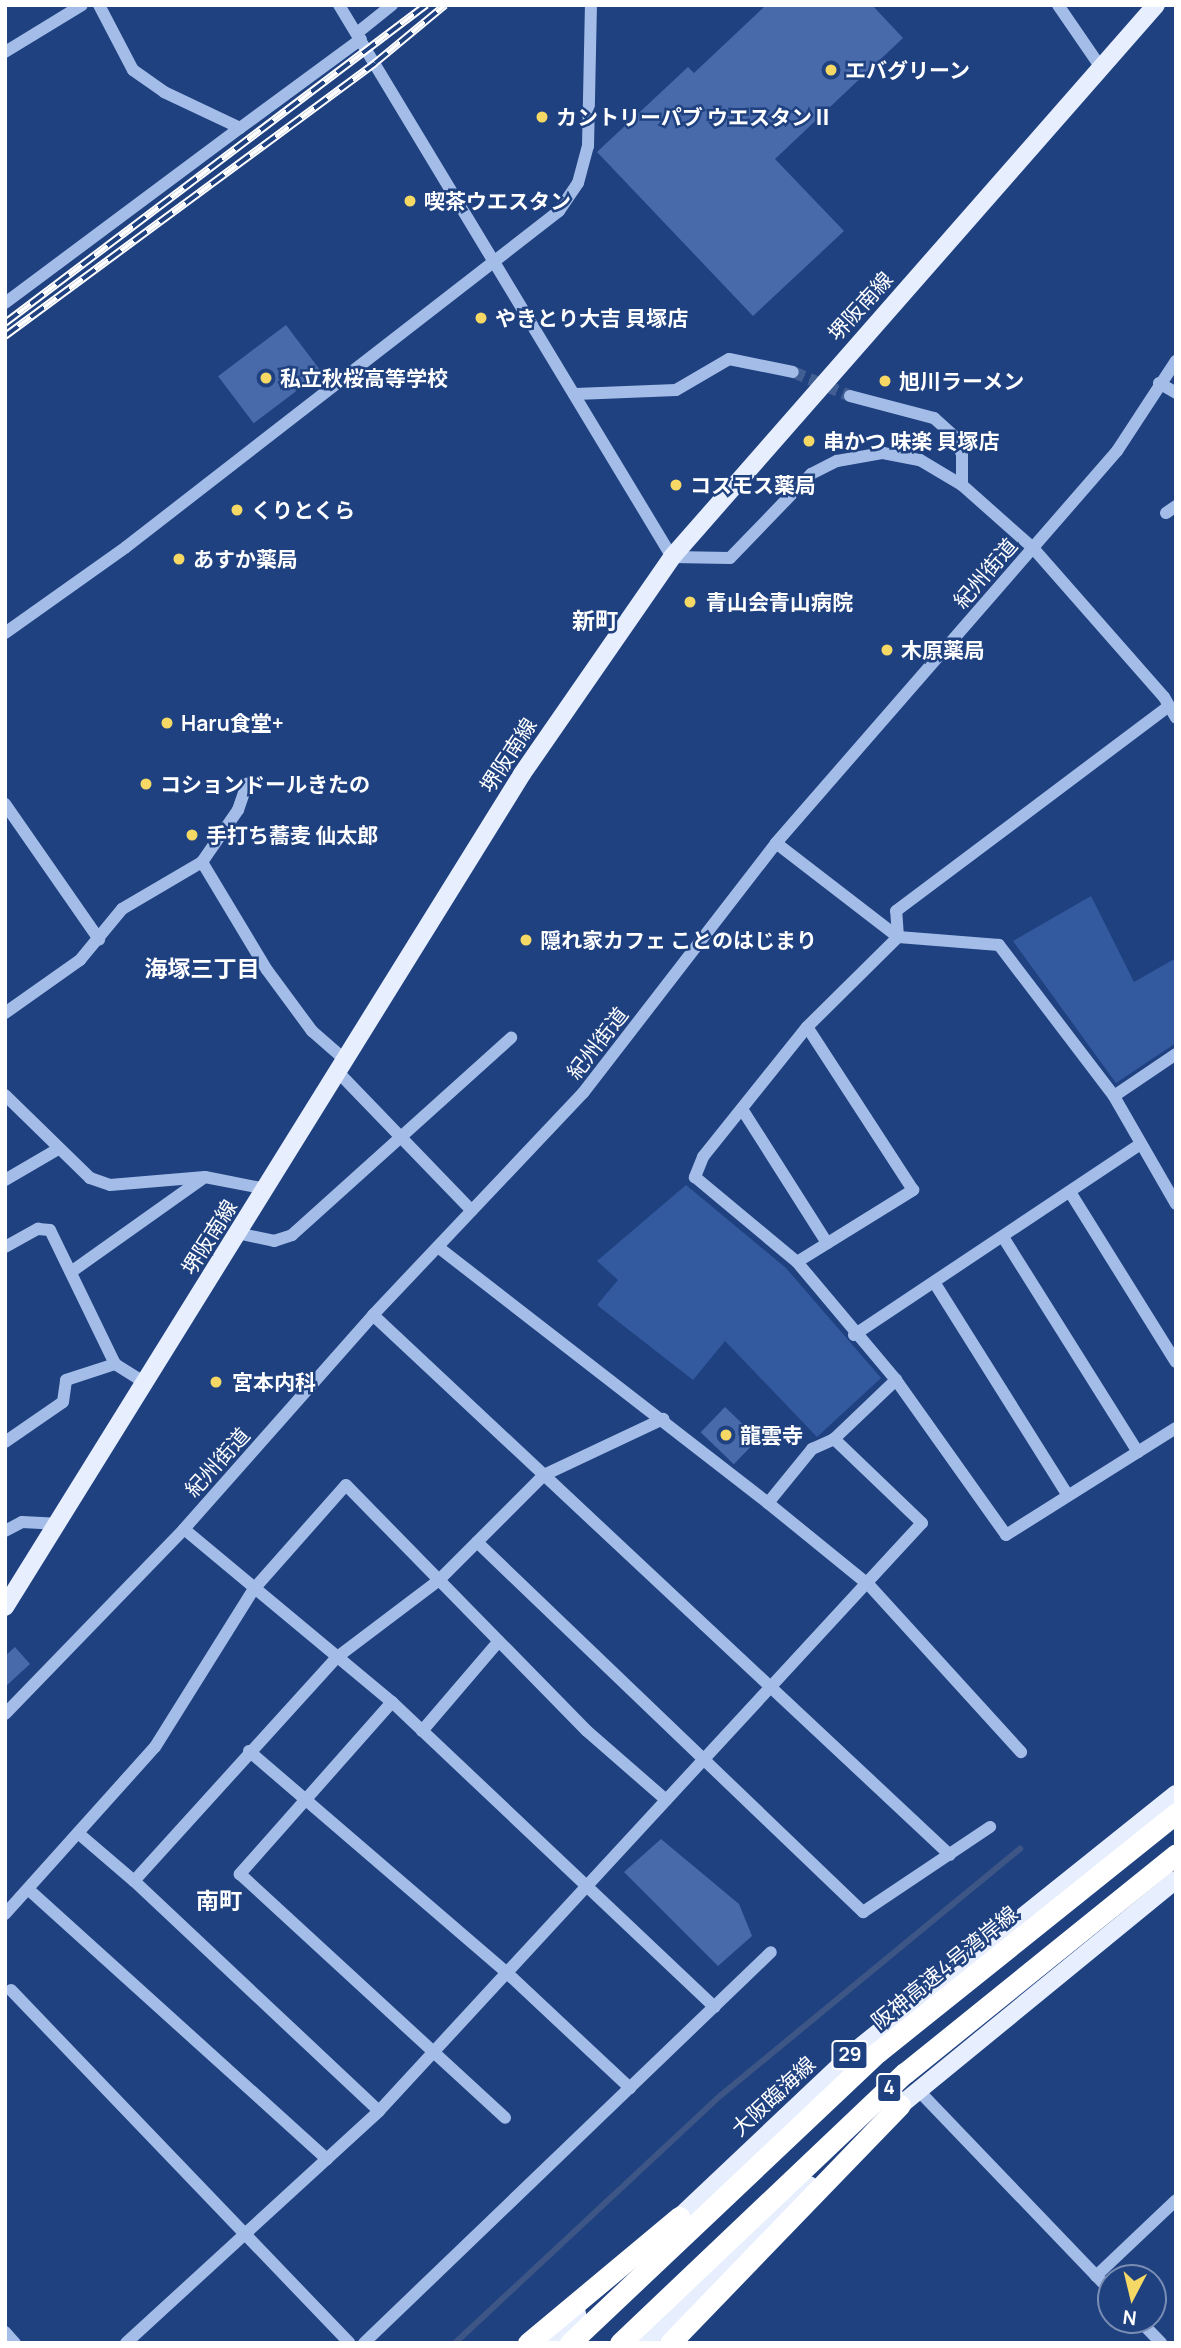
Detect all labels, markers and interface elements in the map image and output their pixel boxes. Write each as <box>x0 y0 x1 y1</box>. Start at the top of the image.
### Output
place label: エバグリーン <box>845 57 971 83</box>
marker: エバグリーン <box>823 62 839 78</box>
place label: カントリーパブ ウエスタンⅡ <box>556 104 833 130</box>
marker: カントリーパブ ウエスタンⅡ <box>534 109 550 125</box>
place label: 喫茶ウエスタン <box>424 188 571 214</box>
marker: 喫茶ウエスタン <box>402 193 418 209</box>
street label: 堺阪南線 <box>823 266 897 346</box>
place label: やきとり大吉 貝塚店 <box>495 305 688 331</box>
marker: やきとり大吉 貝塚店 <box>473 310 489 326</box>
place label: 私立秋桜高等学校 <box>280 365 448 391</box>
place label: 旭川ラーメン <box>899 368 1025 394</box>
marker: 私立秋桜高等学校 <box>258 370 274 386</box>
marker: 旭川ラーメン <box>877 373 893 389</box>
place label: 串かつ 味楽 貝塚店 <box>823 428 999 454</box>
marker: 串かつ 味楽 貝塚店 <box>801 433 817 449</box>
place label: コスモス薬局 <box>690 472 816 498</box>
marker: コスモス薬局 <box>668 477 684 493</box>
place label: くりとくら <box>251 497 356 523</box>
marker: くりとくら <box>229 502 245 518</box>
street label: 紀州街道 <box>948 533 1022 613</box>
place label: あすか薬局 <box>193 546 298 572</box>
marker: あすか薬局 <box>171 551 187 567</box>
place label: 青山会青山病院 <box>706 589 853 615</box>
marker: 青山会青山病院 <box>680 592 700 612</box>
district label: 新町 <box>572 606 618 634</box>
place label: 木原薬局 <box>901 637 985 663</box>
marker: 木原薬局 <box>879 642 895 658</box>
place label: Haru食堂+ <box>181 710 284 736</box>
street label: 堺阪南線 <box>475 713 541 797</box>
marker: Haru食堂+ <box>159 715 175 731</box>
place label: コションドールきたの <box>160 771 370 797</box>
marker: コションドールきたの <box>138 776 154 792</box>
place label: 手打ち蕎麦 仙太郎 <box>206 822 378 848</box>
marker: 手打ち蕎麦 仙太郎 <box>184 827 200 843</box>
place label: 隠れ家カフェ ことのはじまり <box>540 927 817 953</box>
marker: 隠れ家カフェ ことのはじまり <box>518 932 534 948</box>
district label: 海塚三丁目 <box>145 954 259 982</box>
street label: 紀州街道 <box>561 1002 633 1084</box>
street label: 堺阪南線 <box>176 1195 242 1279</box>
place label: 宮本内科 <box>232 1369 316 1395</box>
marker: 宮本内科 <box>206 1372 226 1392</box>
street label: 紀州街道 <box>180 1422 254 1502</box>
place label: 龍雲寺 <box>740 1422 803 1448</box>
marker: 龍雲寺 <box>718 1427 734 1443</box>
district label: 南町 <box>196 1886 242 1914</box>
street label: 阪神高速4号湾岸線 <box>866 1900 1022 2034</box>
road number: 29 <box>831 2039 869 2070</box>
street label: 大阪臨海線 <box>726 2051 820 2141</box>
road number: 4 <box>875 2072 903 2104</box>
north arrow <box>1097 2264 1167 2334</box>
text: N <box>1121 2304 1138 2332</box>

